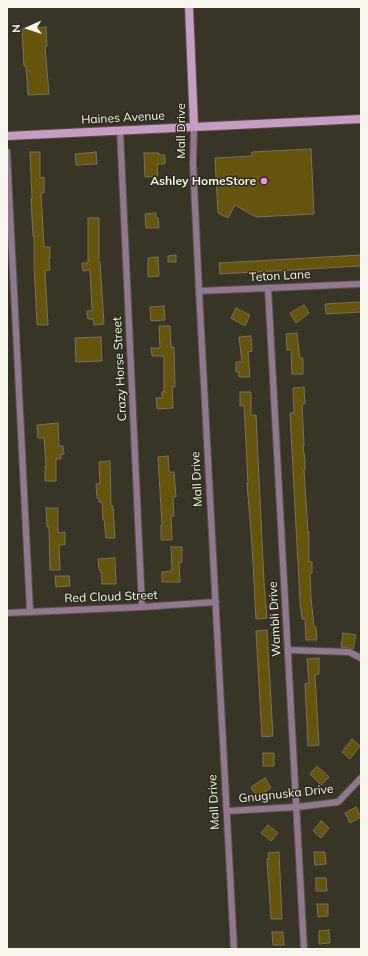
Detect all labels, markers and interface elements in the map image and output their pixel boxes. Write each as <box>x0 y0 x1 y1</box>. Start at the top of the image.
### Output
north arrow <box>8 8 48 48</box>
text: N <box>9 24 23 33</box>
street label: Mall Drive <box>174 103 188 159</box>
street label: Haines Avenue <box>81 109 165 127</box>
place label: Ashley HomeStore <box>150 174 256 188</box>
marker: Ashley HomeStore <box>259 176 269 186</box>
street label: Teton Lane <box>249 267 311 285</box>
street label: Crazy Horse Street <box>110 316 130 422</box>
street label: Mall Drive <box>188 451 206 507</box>
street label: Wambli Drive <box>266 581 284 657</box>
street label: Red Cloud Street <box>64 588 158 606</box>
street label: Mall Drive <box>205 774 223 830</box>
street label: Gnugnuska Drive <box>238 782 334 806</box>

